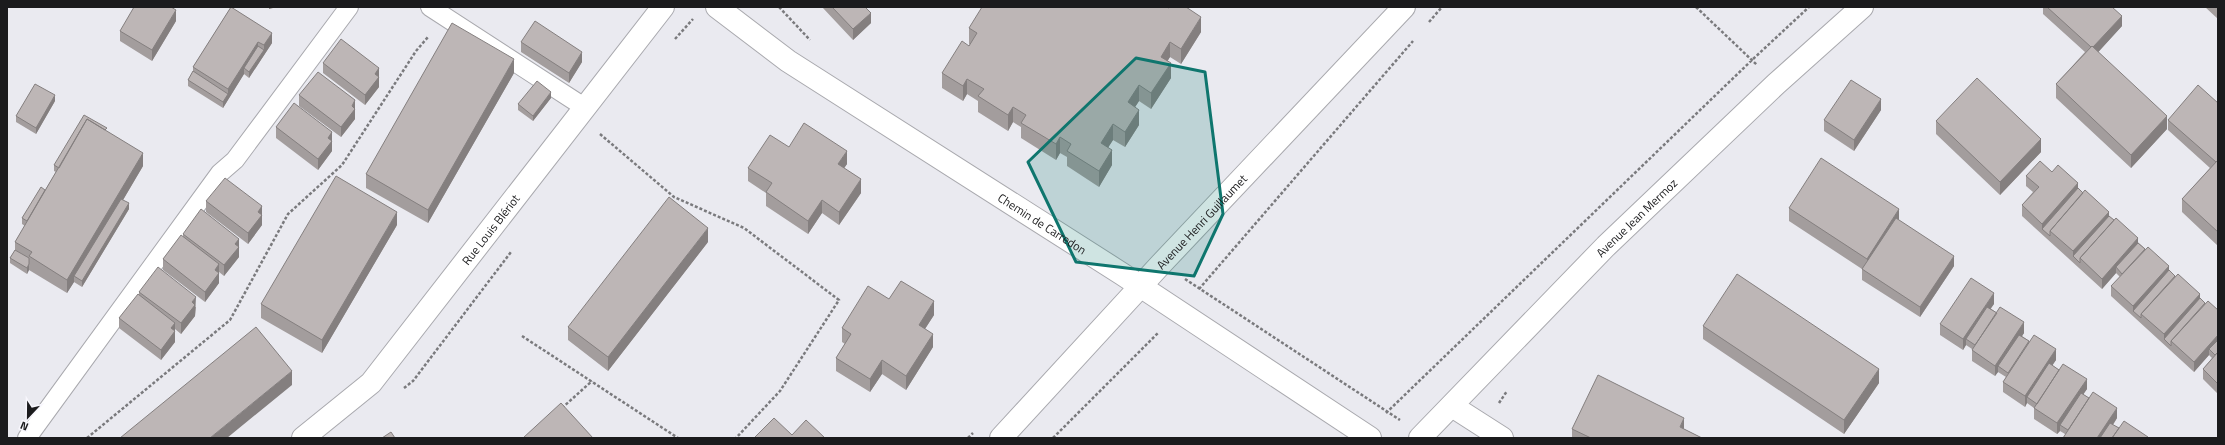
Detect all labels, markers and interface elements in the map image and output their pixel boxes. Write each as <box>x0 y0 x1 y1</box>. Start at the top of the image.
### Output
street label: Avenue Henri Guillaumet <box>1151 169 1252 273</box>
street label: Avenue Jean Mermoz <box>1591 174 1681 261</box>
street label: Chemin de Carredon <box>994 188 1091 259</box>
street label: Rue Louis Blériot <box>457 189 524 269</box>
north arrow <box>8 397 48 437</box>
text: N <box>18 417 31 435</box>

